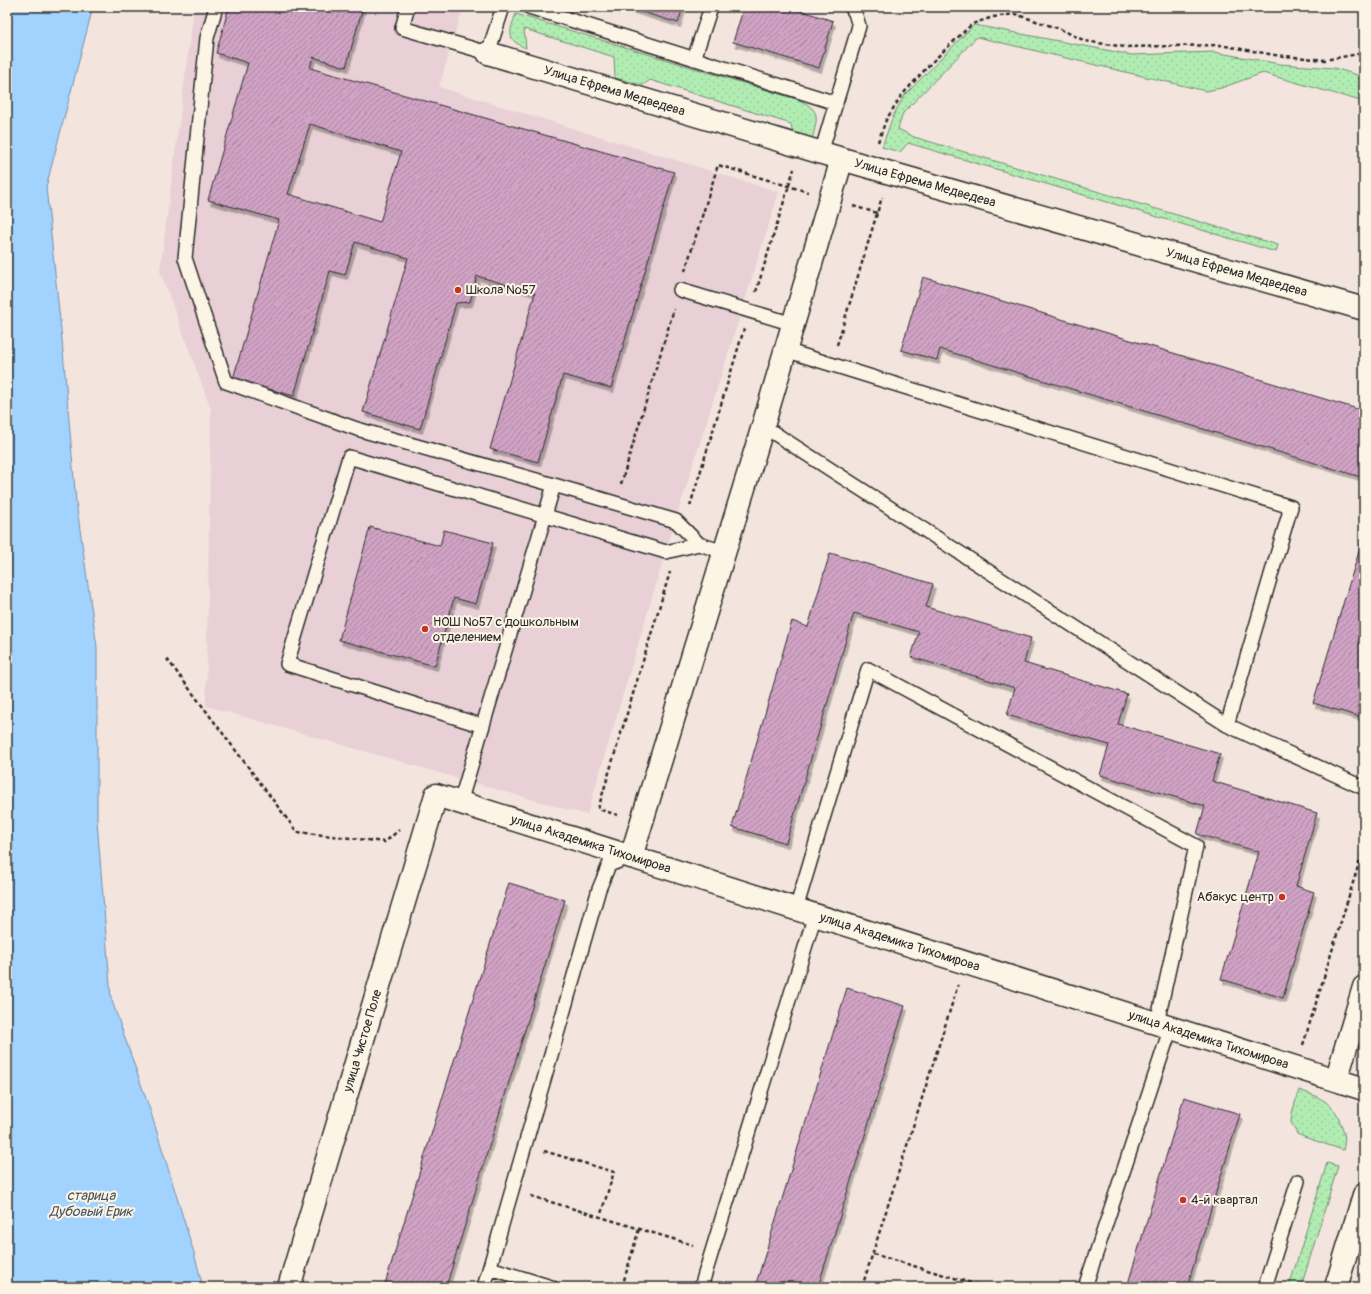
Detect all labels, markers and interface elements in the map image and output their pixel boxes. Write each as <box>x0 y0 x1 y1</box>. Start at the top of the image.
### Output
street label: Улица Ефрема Медведева <box>542 62 687 120</box>
street label: Улица Ефрема Медведева <box>852 155 998 211</box>
street label: Улица Ефрема Медведева <box>1164 244 1309 300</box>
place label: Школа №57 <box>466 282 536 298</box>
marker: Школа №57 <box>453 285 463 295</box>
place label: НОШ №57 с дошкольным отделением <box>433 614 579 645</box>
marker: НОШ №57 с дошкольным отделением <box>420 624 430 634</box>
street label: улица Академика Тихомирова <box>508 811 673 877</box>
place label: Абакус центр <box>1197 889 1274 905</box>
marker: Абакус центр <box>1277 892 1287 902</box>
street label: улица Академика Тихомирова <box>817 909 982 975</box>
street label: улица Чистое Поле <box>339 987 386 1095</box>
street label: улица Академика Тихомирова <box>1126 1007 1291 1073</box>
water label: старица Дубовый Ерик <box>49 1187 134 1220</box>
place label: 4-й квартал <box>1191 1192 1258 1208</box>
marker: 4-й квартал <box>1178 1195 1188 1205</box>

